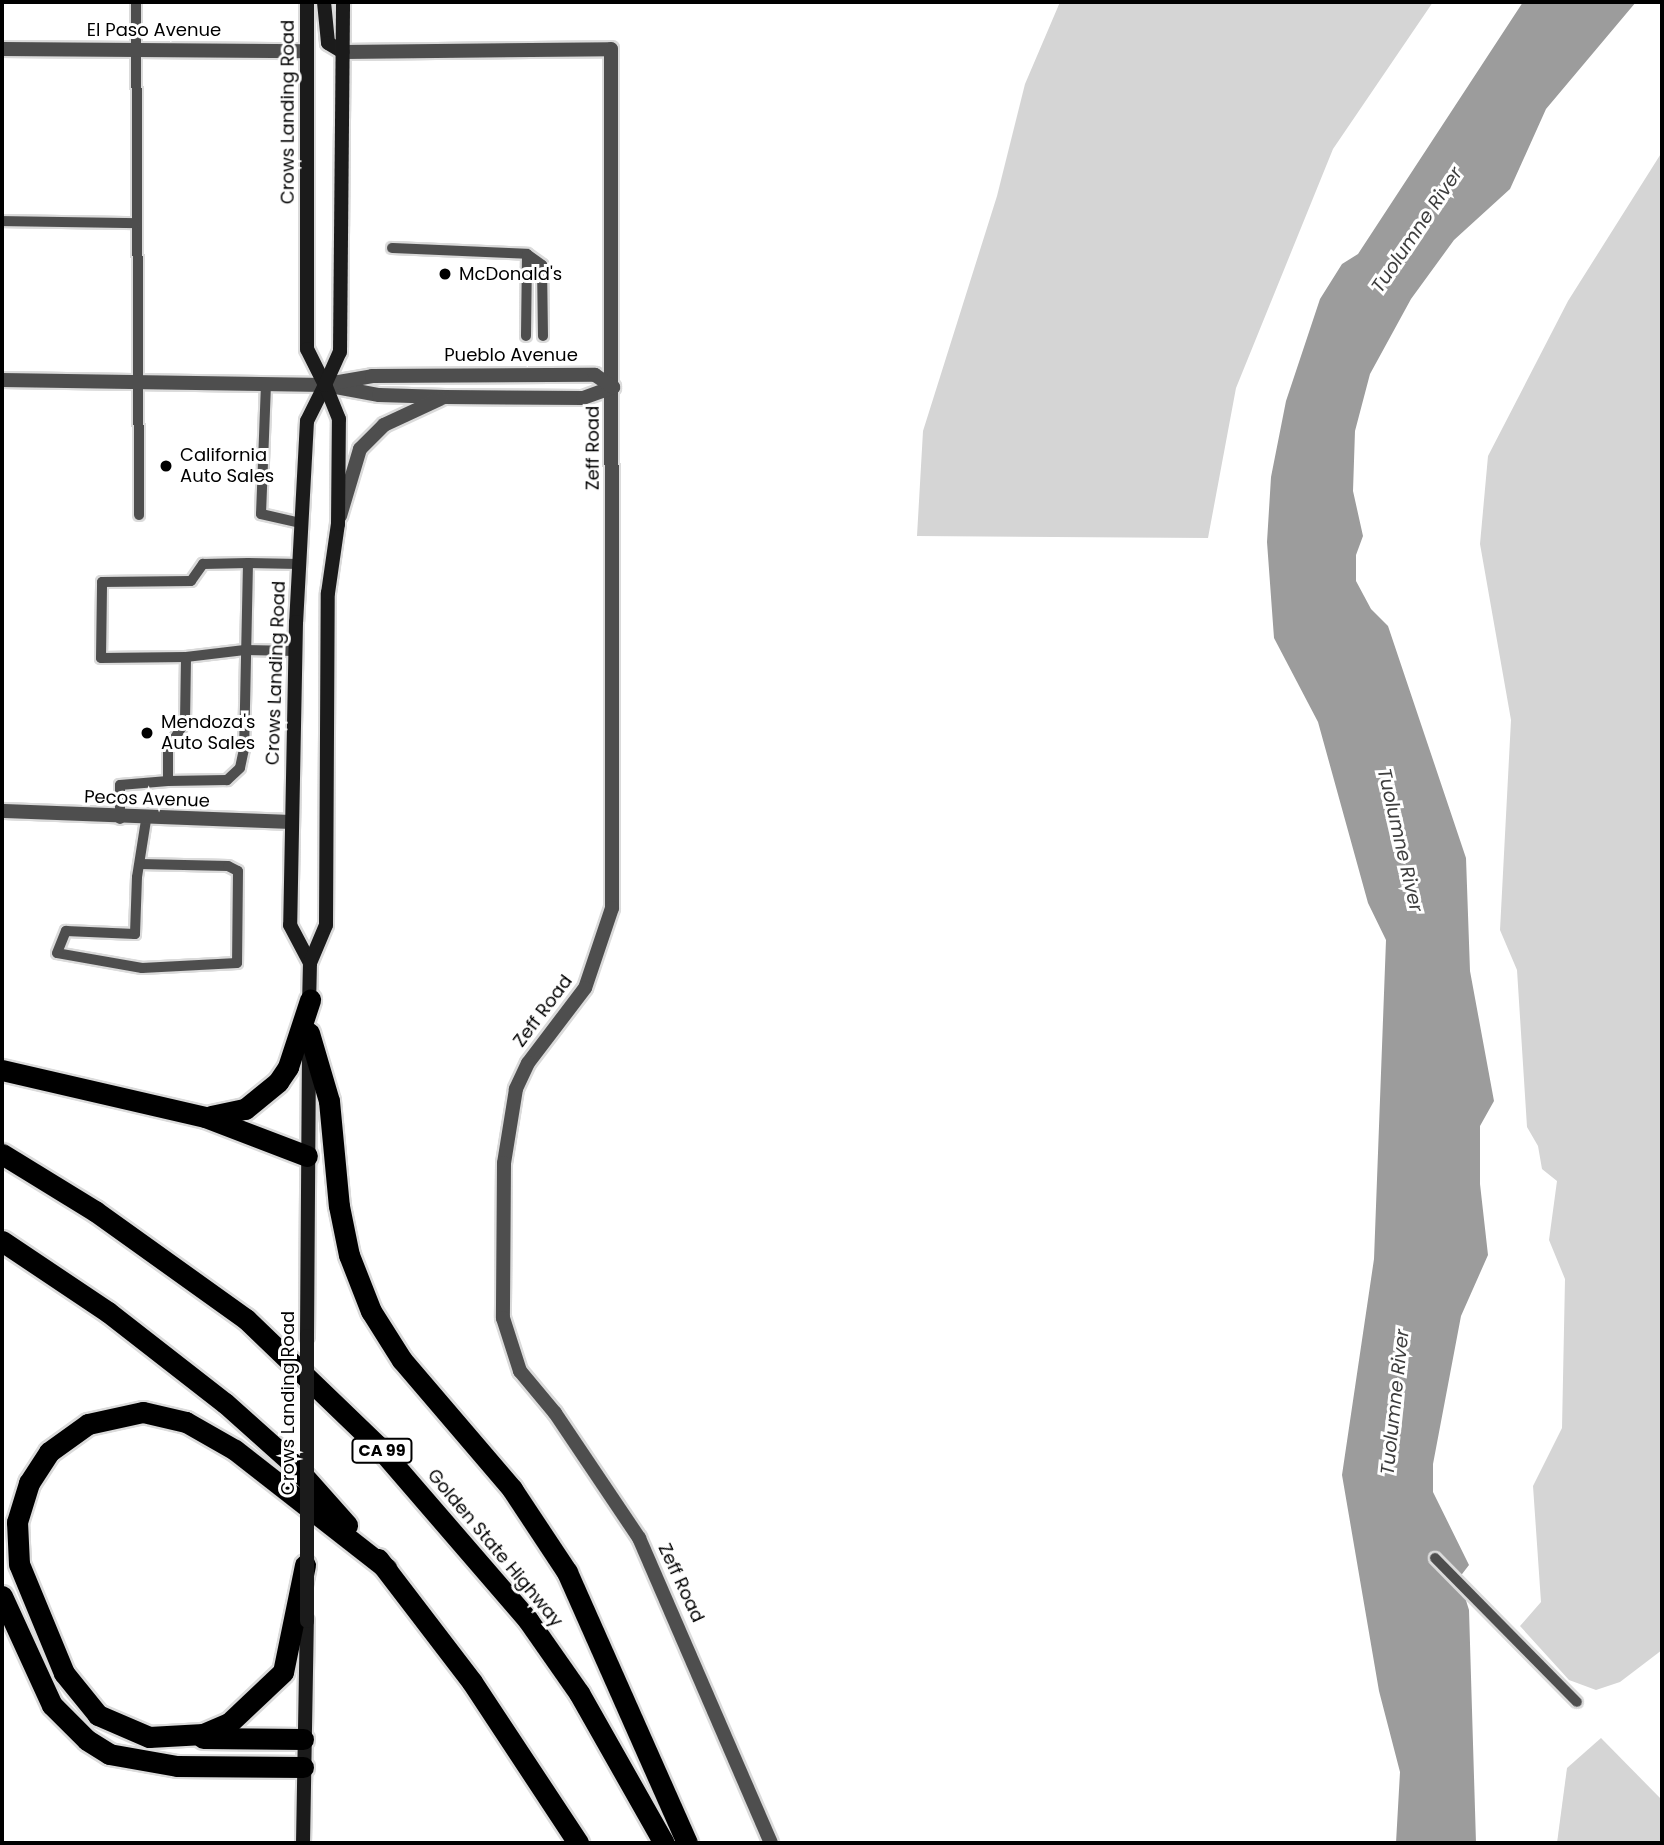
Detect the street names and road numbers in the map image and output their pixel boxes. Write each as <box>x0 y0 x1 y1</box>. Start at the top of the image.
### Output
street label: El Paso Avenue <box>87 19 221 41</box>
street label: Crows Landing Road <box>277 20 299 204</box>
street label: Pueblo Avenue <box>444 344 578 366</box>
street label: Zeff Road <box>582 406 604 490</box>
street label: Crows Landing Road <box>262 580 290 766</box>
street label: Pecos Avenue <box>84 786 210 812</box>
street label: Zeff Road <box>509 971 577 1051</box>
street label: Crows Landing Road <box>277 1311 299 1495</box>
road number: CA 99 <box>350 1438 414 1464</box>
street label: Golden State Highway <box>423 1465 567 1631</box>
street label: Zeff Road <box>653 1540 709 1626</box>

